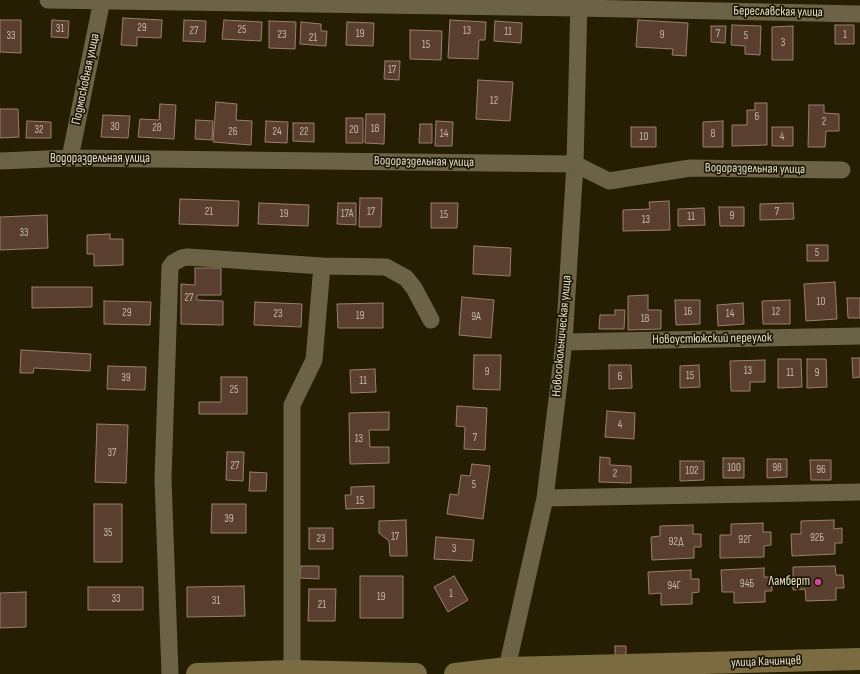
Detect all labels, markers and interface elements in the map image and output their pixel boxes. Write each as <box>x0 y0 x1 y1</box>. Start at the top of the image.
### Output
street label: Береславская улица <box>733 3 823 21</box>
house number: 29 <box>137 21 147 35</box>
house number: 31 <box>56 22 64 36</box>
house number: 25 <box>238 23 246 37</box>
house number: 27 <box>190 24 198 38</box>
house number: 13 <box>463 24 471 38</box>
house number: 11 <box>504 25 512 39</box>
house number: 19 <box>356 27 364 41</box>
house number: 7 <box>716 27 720 41</box>
house number: 23 <box>277 28 287 42</box>
house number: 9 <box>660 28 664 42</box>
house number: 1 <box>843 28 847 42</box>
house number: 33 <box>6 29 16 43</box>
house number: 5 <box>744 29 748 43</box>
house number: 21 <box>309 31 317 45</box>
street label: Подмосковная улица <box>69 32 103 126</box>
house number: 3 <box>781 36 785 50</box>
house number: 15 <box>422 38 430 52</box>
house number: 17 <box>388 63 396 77</box>
house number: 12 <box>490 94 498 108</box>
house number: 6 <box>755 110 759 124</box>
house number: 2 <box>822 115 826 129</box>
house number: 30 <box>110 120 120 134</box>
house number: 28 <box>152 121 162 135</box>
house number: 18 <box>371 122 379 136</box>
house number: 32 <box>34 123 44 137</box>
house number: 20 <box>349 123 359 137</box>
house number: 26 <box>228 125 238 139</box>
house number: 24 <box>272 125 282 139</box>
house number: 22 <box>299 125 309 139</box>
house number: 14 <box>440 127 448 141</box>
house number: 8 <box>711 127 715 141</box>
house number: 10 <box>640 130 648 144</box>
house number: 4 <box>780 130 784 144</box>
street label: Водораздельная улица <box>50 151 150 167</box>
street label: Водораздельная улица <box>374 153 474 171</box>
street label: Водораздельная улица <box>705 160 805 178</box>
house number: 21 <box>205 205 213 219</box>
house number: 17 <box>367 205 375 219</box>
house number: 7 <box>775 205 779 219</box>
house number: 19 <box>280 207 288 221</box>
house number: 17А <box>341 207 353 221</box>
house number: 15 <box>440 208 448 222</box>
house number: 9 <box>730 209 734 223</box>
house number: 11 <box>687 210 695 224</box>
house number: 13 <box>642 213 650 227</box>
house number: 33 <box>19 226 29 240</box>
house number: 5 <box>815 246 819 260</box>
street label: Новосокольническая улица <box>549 275 575 397</box>
house number: 27 <box>185 291 193 305</box>
house number: 10 <box>817 295 825 309</box>
house number: 16 <box>684 305 692 319</box>
house number: 12 <box>772 305 780 319</box>
house number: 29 <box>122 306 132 320</box>
house number: 23 <box>273 307 283 321</box>
house number: 14 <box>726 307 734 321</box>
house number: 19 <box>356 309 364 323</box>
house number: 9А <box>471 310 481 324</box>
house number: 18 <box>641 312 649 326</box>
street label: Новоустюжский переулок <box>652 330 772 348</box>
house number: 13 <box>744 364 752 378</box>
house number: 9 <box>485 365 489 379</box>
house number: 11 <box>786 366 794 380</box>
house number: 9 <box>815 366 819 380</box>
house number: 15 <box>686 369 694 383</box>
house number: 6 <box>618 370 622 384</box>
house number: 39 <box>121 371 131 385</box>
house number: 11 <box>359 374 367 388</box>
house number: 25 <box>230 383 238 397</box>
house number: 4 <box>618 418 622 432</box>
house number: 7 <box>473 431 477 445</box>
house number: 13 <box>355 432 363 446</box>
house number: 37 <box>107 446 117 460</box>
house number: 27 <box>231 459 239 473</box>
house number: 100 <box>727 461 741 475</box>
house number: 98 <box>772 461 782 475</box>
house number: 96 <box>816 463 826 477</box>
house number: 102 <box>685 464 699 478</box>
house number: 2 <box>613 467 617 481</box>
house number: 5 <box>472 478 476 492</box>
house number: 15 <box>356 494 364 508</box>
house number: 39 <box>224 512 234 526</box>
house number: 35 <box>103 526 113 540</box>
house number: 17 <box>391 530 399 544</box>
house number: 92Б <box>810 531 824 545</box>
house number: 23 <box>316 532 326 546</box>
house number: 92Г <box>738 533 752 547</box>
house number: 92Д <box>669 535 683 549</box>
house number: 3 <box>452 542 456 556</box>
place label: Ламберт <box>769 574 810 590</box>
house number: 94Б <box>740 577 754 591</box>
marker: Ламберт <box>813 577 823 587</box>
house number: 94Г <box>667 579 681 593</box>
house number: 1 <box>449 587 453 601</box>
house number: 19 <box>377 590 385 604</box>
house number: 33 <box>111 592 121 606</box>
house number: 31 <box>212 594 220 608</box>
house number: 21 <box>318 598 326 612</box>
street label: улица Качинцев <box>731 653 801 671</box>

